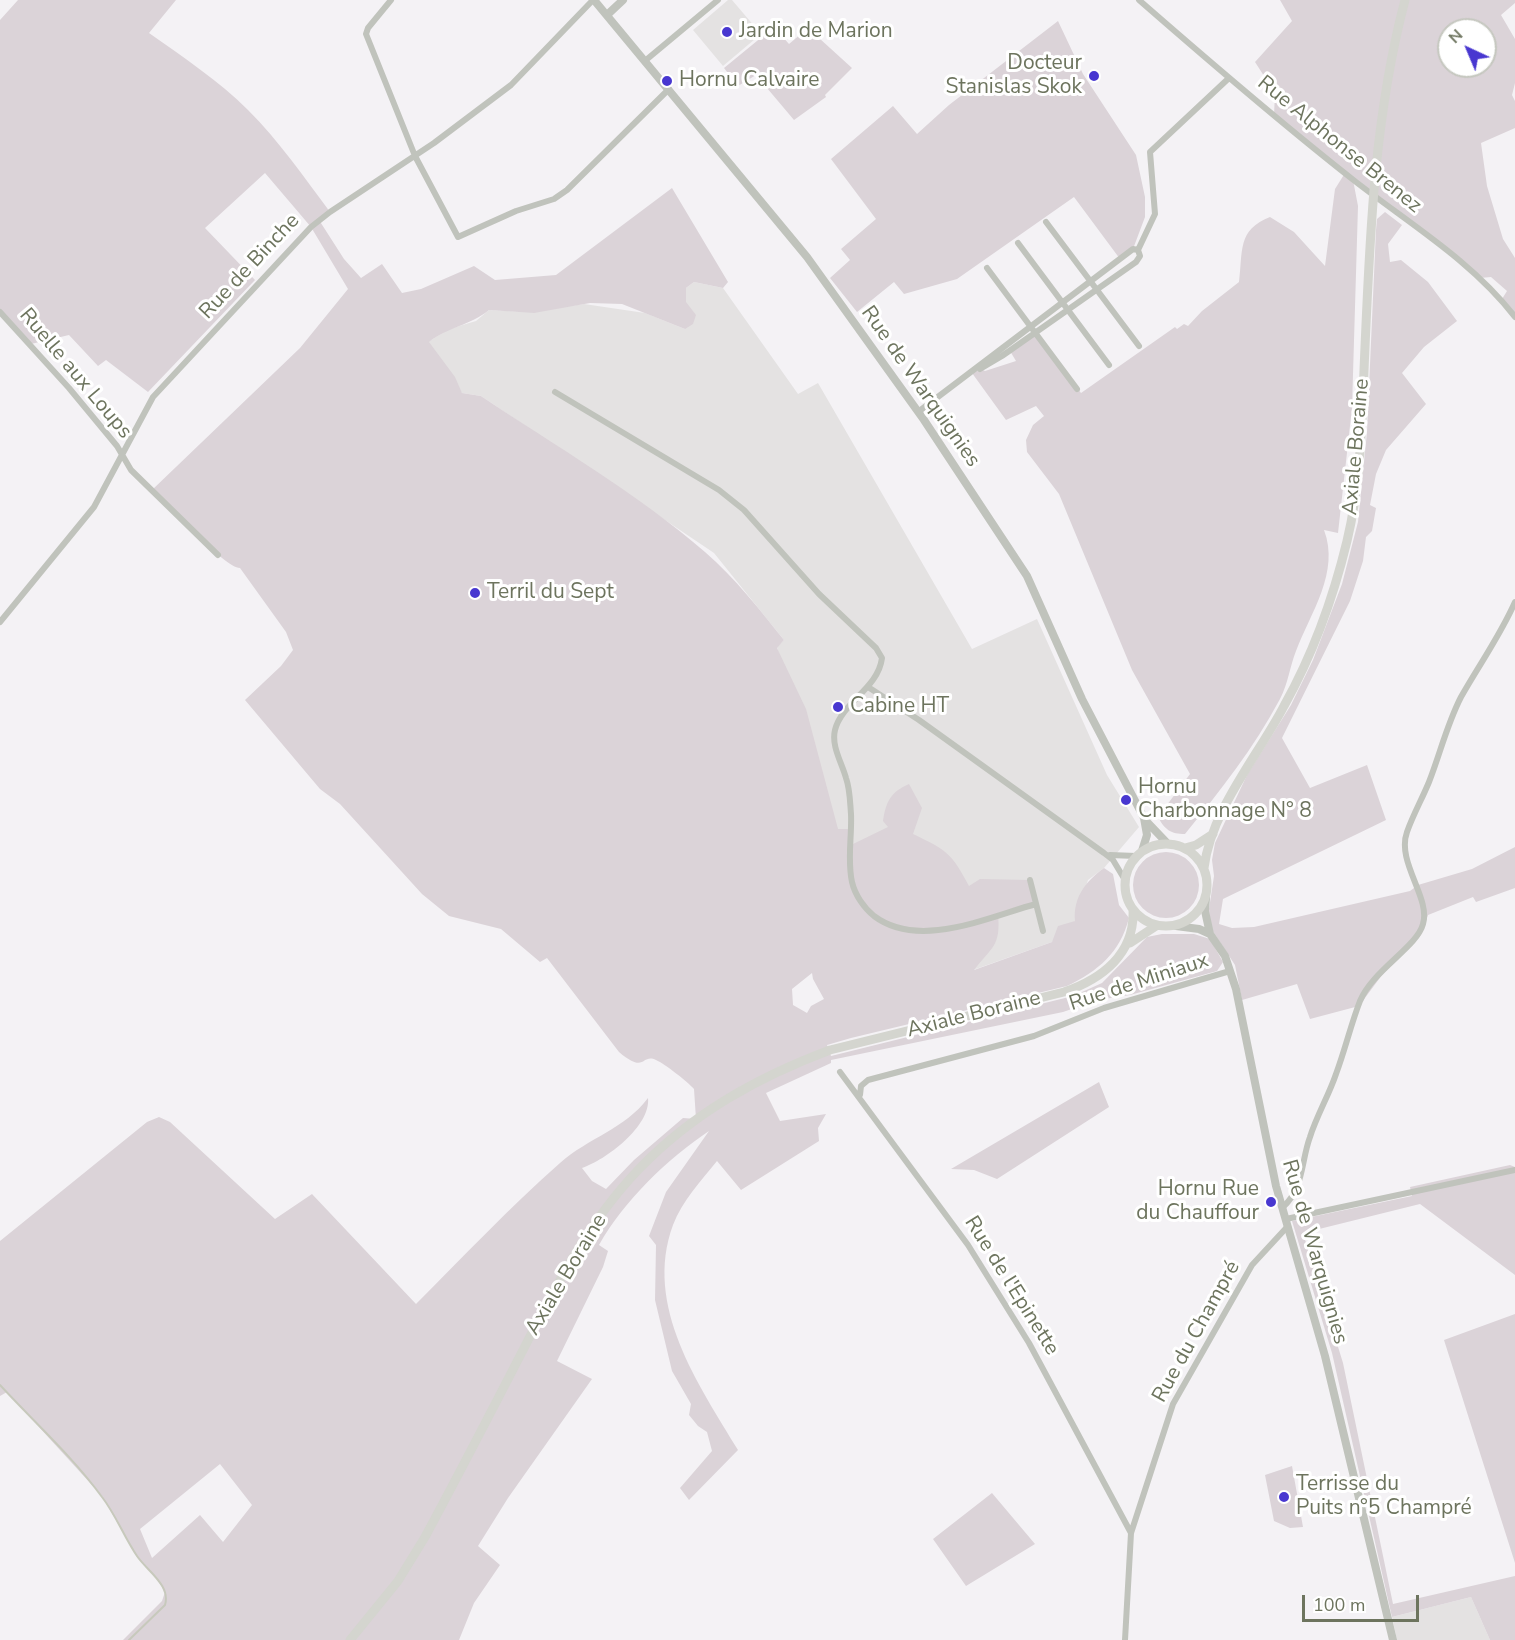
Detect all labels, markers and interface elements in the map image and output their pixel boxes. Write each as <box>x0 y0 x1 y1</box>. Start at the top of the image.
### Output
north arrow <box>1437 18 1497 78</box>
place label: Jardin de Marion <box>739 19 893 45</box>
text: N <box>1444 24 1468 49</box>
marker: Jardin de Marion <box>720 25 734 39</box>
place label: Docteur Stanislas Skok <box>946 51 1082 101</box>
place label: Hornu Calvaire <box>679 68 819 94</box>
marker: Docteur Stanislas Skok <box>1087 69 1101 83</box>
street label: Rue Alphonse Brenez <box>1252 71 1426 219</box>
marker: Hornu Calvaire <box>660 74 674 88</box>
street label: Rue de Binche <box>195 209 305 325</box>
street label: Rue de Warquignies <box>855 302 985 472</box>
street label: Ruelle aux Loups <box>13 304 137 444</box>
street label: Axiale Boraine <box>1338 378 1376 516</box>
place label: Terril du Sept <box>487 580 614 606</box>
marker: Terril du Sept <box>468 586 482 600</box>
place label: Cabine HT <box>850 694 949 720</box>
marker: Cabine HT <box>831 700 845 714</box>
place label: Hornu Charbonnage N° 8 <box>1138 775 1312 825</box>
marker: Hornu Charbonnage N° 8 <box>1119 793 1133 807</box>
street label: Rue de Miniaux <box>1066 949 1212 1017</box>
street label: Axiale Boraine <box>905 986 1043 1044</box>
street label: Rue de Warquignies <box>1276 1157 1352 1347</box>
place label: Hornu Rue du Chauffour <box>1136 1177 1259 1227</box>
marker: Hornu Rue du Chauffour <box>1264 1195 1278 1209</box>
street label: Axiale Boraine <box>521 1210 613 1340</box>
street label: Rue de l'Epinette <box>958 1212 1064 1360</box>
street label: Rue du Champré <box>1148 1257 1246 1407</box>
place label: Terrisse du Puits n°5 Champré <box>1296 1472 1472 1522</box>
marker: Terrisse du Puits n°5 Champré <box>1277 1490 1291 1504</box>
scale bar <box>1305 1583 1422 1621</box>
text: 100 m <box>1313 1593 1365 1617</box>

